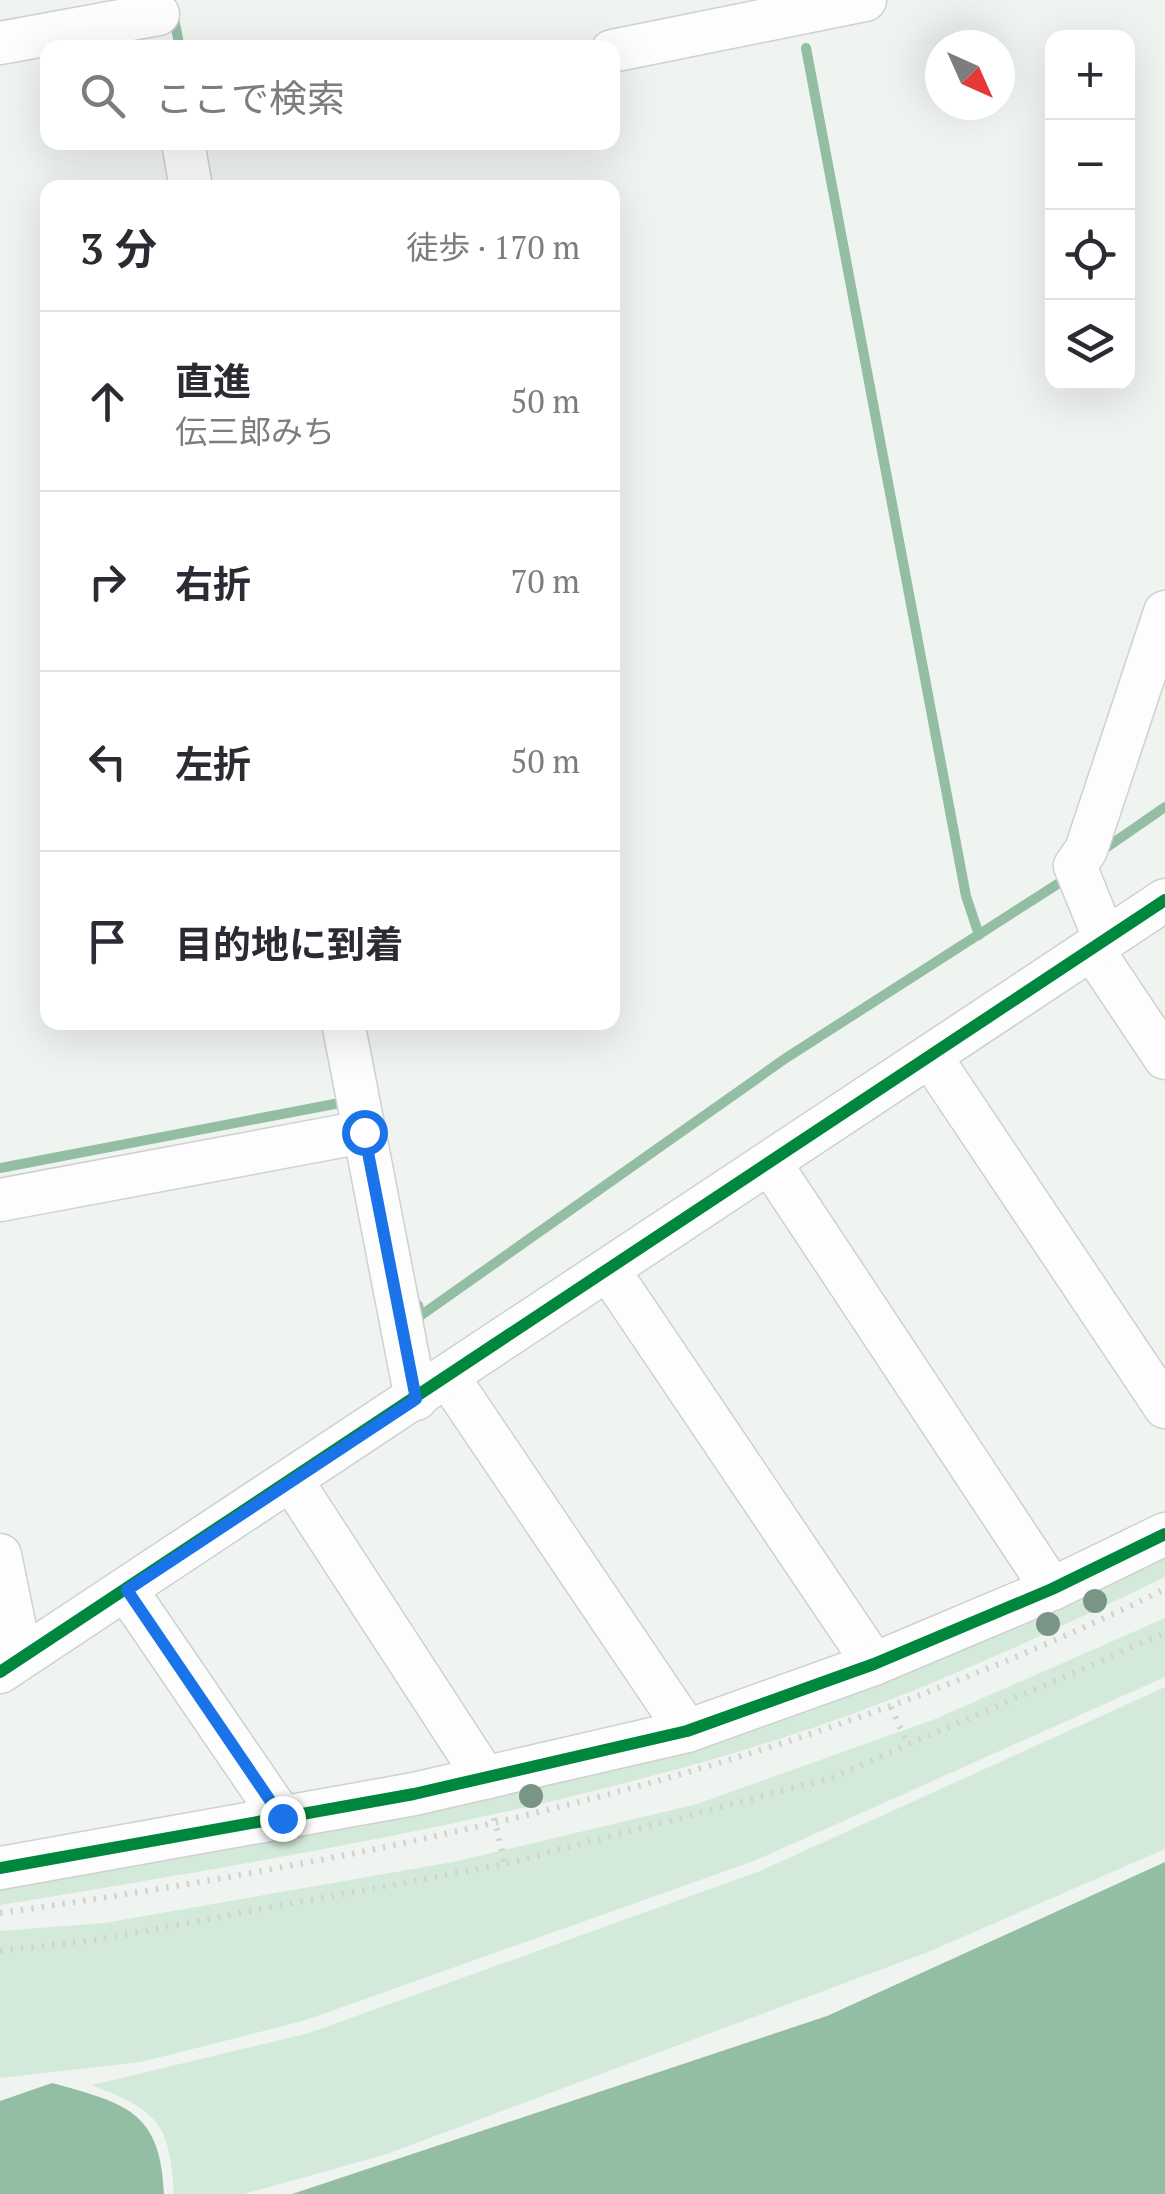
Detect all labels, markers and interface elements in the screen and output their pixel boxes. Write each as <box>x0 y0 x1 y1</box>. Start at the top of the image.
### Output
north arrow <box>925 30 1015 120</box>
map controls <box>1045 30 1135 390</box>
button: + <box>1045 30 1135 120</box>
search box <box>40 40 620 150</box>
icon: search <box>75 68 130 123</box>
text: ここで検索 <box>155 73 345 123</box>
button: − <box>1045 120 1135 210</box>
button: locate <box>1045 210 1135 300</box>
text: 3 分 <box>80 220 157 276</box>
text: 徒歩 · 170 m <box>406 226 580 268</box>
button: layers <box>1045 300 1135 390</box>
text: 直進 <box>175 356 251 406</box>
icon: ahead <box>80 374 135 429</box>
text: 50 m <box>510 380 580 422</box>
text: 伝三郎みち <box>175 410 335 452</box>
icon: right <box>80 554 135 609</box>
text: 右折 <box>175 559 251 609</box>
text: 70 m <box>510 560 580 602</box>
icon: left <box>80 734 135 789</box>
text: 左折 <box>175 739 251 789</box>
text: 50 m <box>510 740 580 782</box>
icon: arrive <box>80 914 135 969</box>
text: 目的地に到着 <box>175 919 403 969</box>
route start <box>342 1110 388 1156</box>
route end <box>260 1796 306 1842</box>

